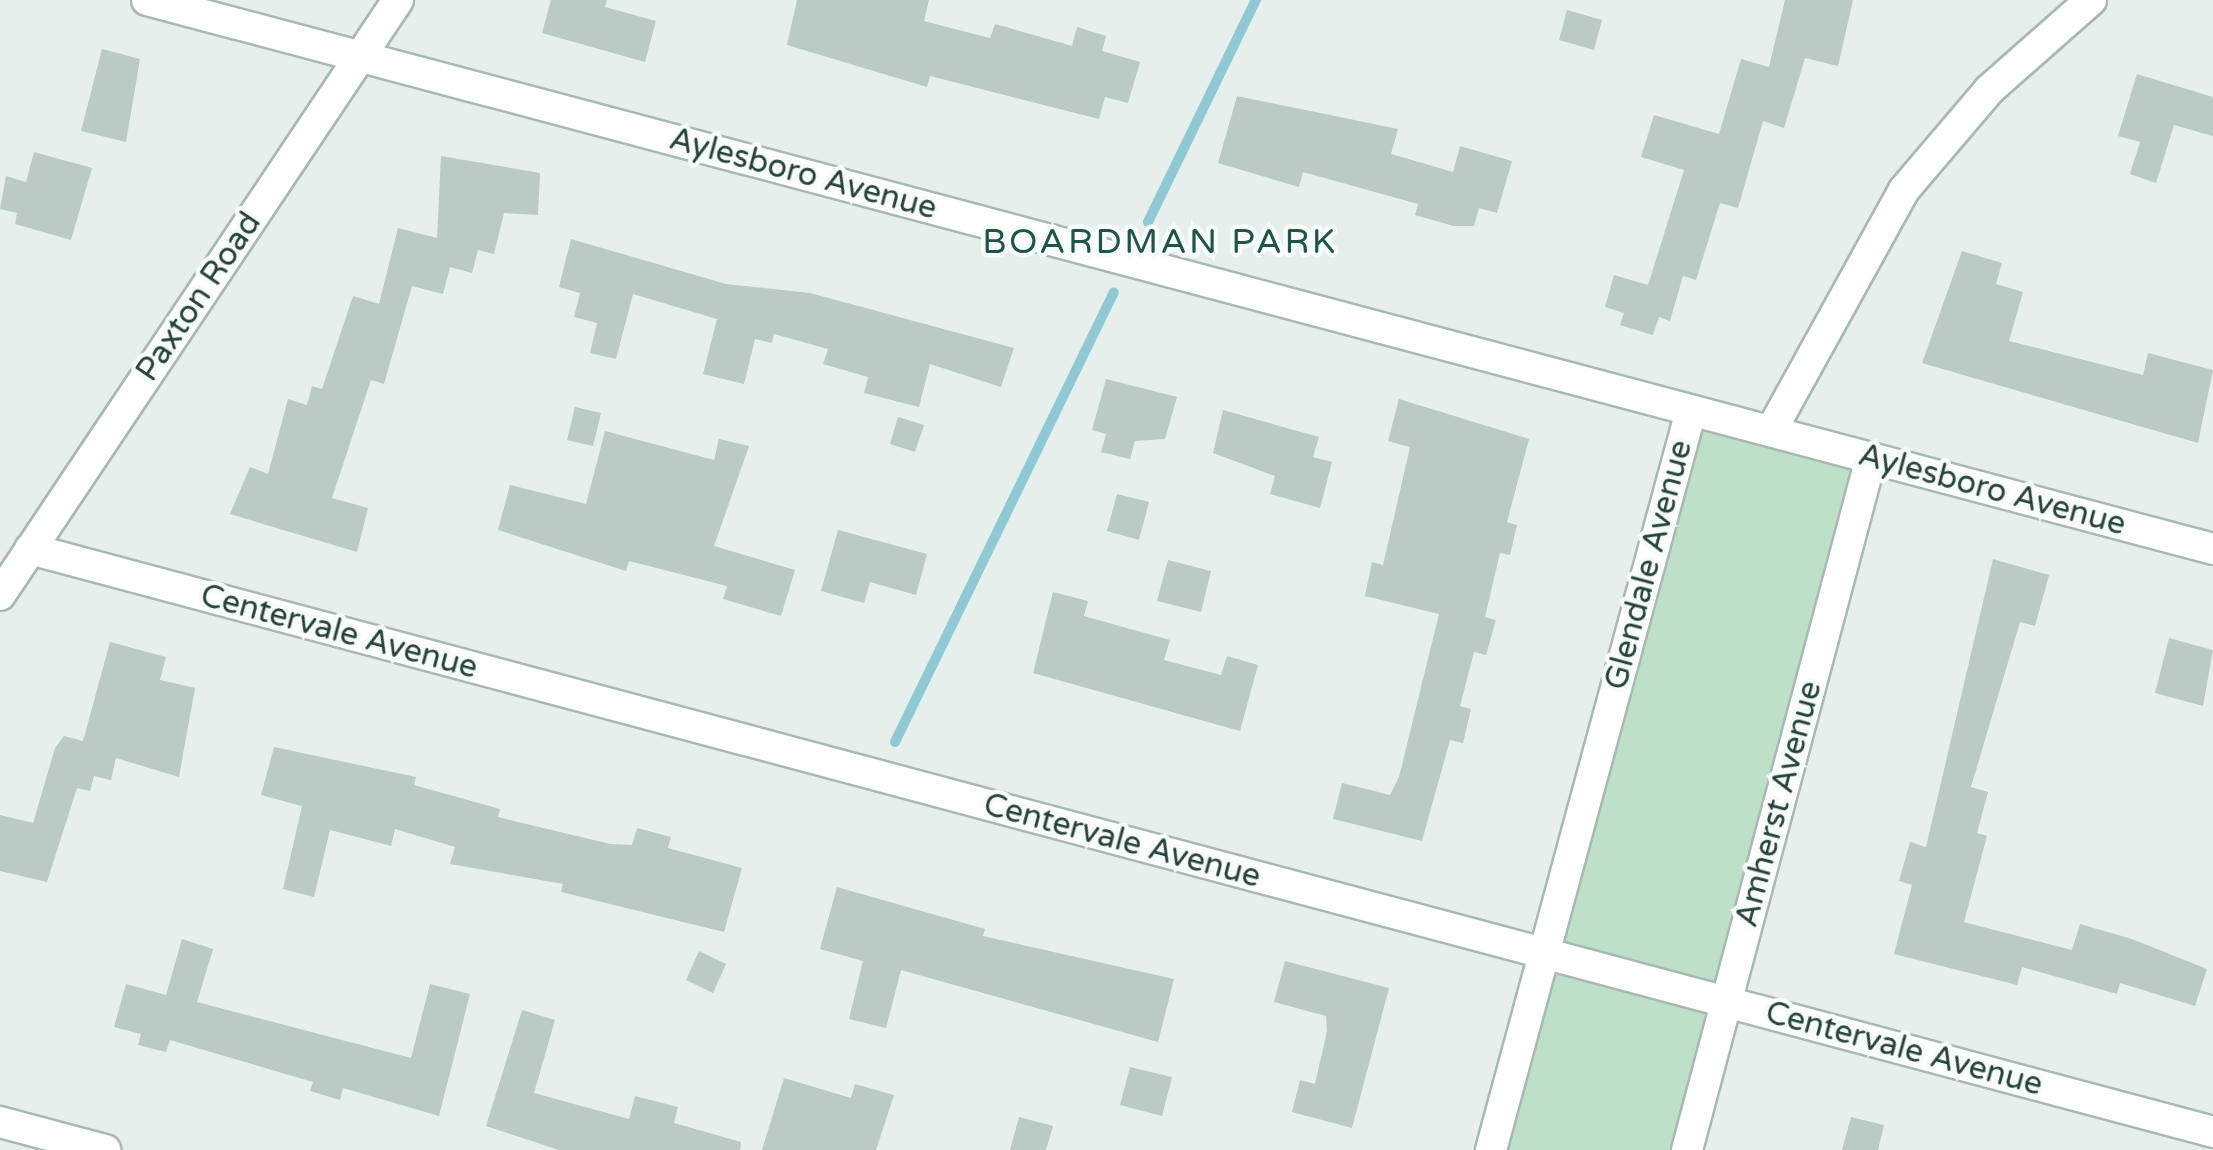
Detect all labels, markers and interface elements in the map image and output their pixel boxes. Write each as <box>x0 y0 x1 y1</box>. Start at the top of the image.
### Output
street label: Aylesboro Avenue <box>665 120 941 228</box>
street label: Paxton Road <box>128 205 270 389</box>
district label: BOARDMAN PARK <box>982 221 1338 263</box>
street label: Glendale Avenue <box>1597 436 1701 694</box>
street label: Aylesboro Avenue <box>1854 436 2130 544</box>
street label: Centervale Avenue <box>196 577 482 687</box>
street label: Amherst Avenue <box>1728 677 1830 931</box>
street label: Centervale Avenue <box>979 786 1265 896</box>
street label: Centervale Avenue <box>1761 994 2047 1104</box>

